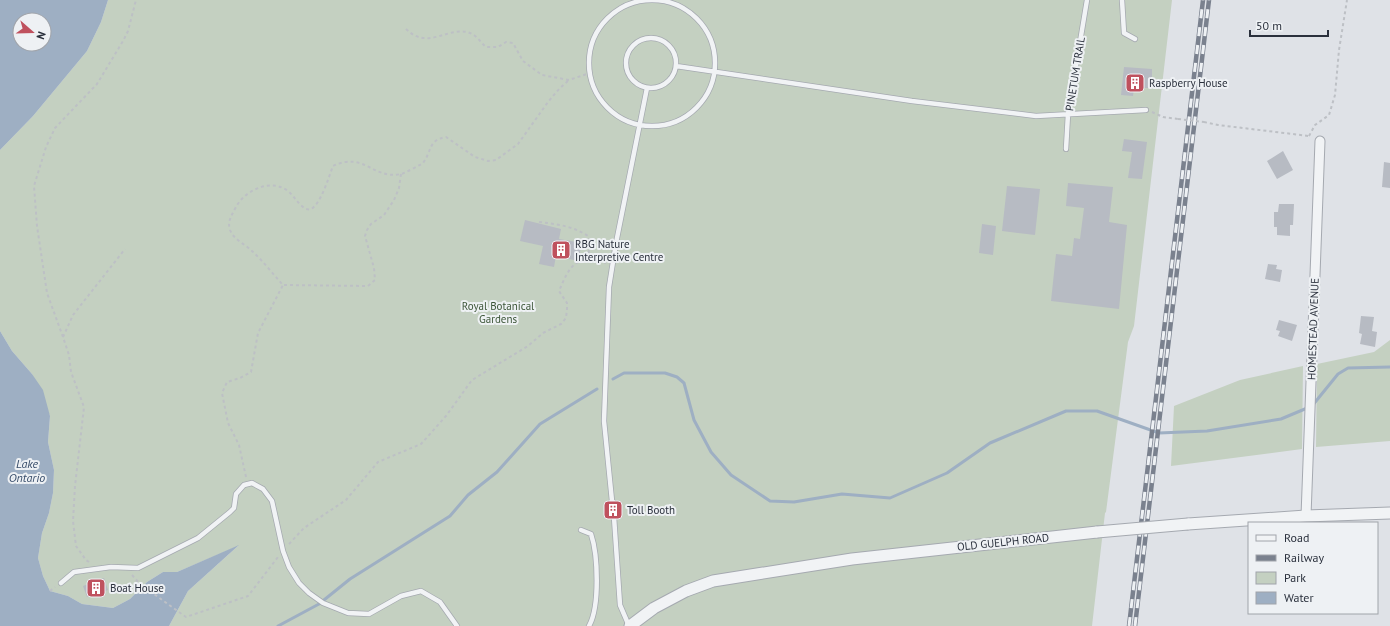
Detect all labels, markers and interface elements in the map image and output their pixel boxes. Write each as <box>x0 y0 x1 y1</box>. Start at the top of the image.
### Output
north arrow <box>12 12 52 52</box>
scale bar <box>1250 12 1328 38</box>
text: 50 m <box>1256 18 1282 33</box>
text: N <box>34 30 49 41</box>
street label: PINETUM TRAIL <box>1062 36 1088 112</box>
building icon: Raspberry House <box>1124 72 1146 94</box>
place label: Raspberry House <box>1149 76 1228 90</box>
place label: RBG Nature Interpretive Centre <box>575 237 664 264</box>
building icon: RBG Nature Interpretive Centre <box>550 239 572 261</box>
street label: HOMESTEAD AVENUE <box>1304 278 1322 380</box>
park label: Royal Botanical Gardens <box>462 299 535 326</box>
water label: Lake Ontario <box>9 456 45 485</box>
building icon: Toll Booth <box>602 499 624 521</box>
place label: Toll Booth <box>627 503 675 517</box>
legend <box>1248 522 1378 614</box>
street label: OLD GUELPH ROAD <box>956 530 1050 554</box>
text: Road <box>1284 530 1309 545</box>
text: Railway <box>1284 550 1324 565</box>
text: Park <box>1284 570 1306 585</box>
building icon: Boat House <box>85 577 107 599</box>
place label: Boat House <box>110 581 164 595</box>
text: Water <box>1284 590 1314 605</box>

